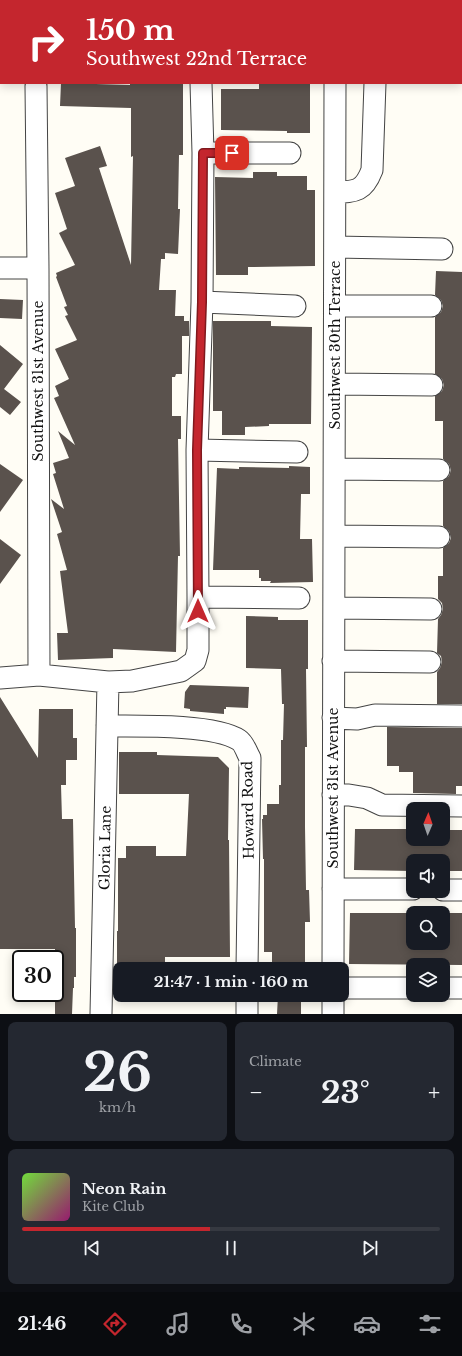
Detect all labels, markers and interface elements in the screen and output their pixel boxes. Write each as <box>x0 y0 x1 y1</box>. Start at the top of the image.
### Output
text: 150 m <box>86 13 174 48</box>
icon: right <box>20 16 72 68</box>
text: Southwest 22nd Terrace <box>86 48 307 70</box>
pin <box>215 136 249 170</box>
icon: arrive <box>221 142 243 164</box>
street label: Southwest 30th Terrace <box>326 260 344 430</box>
street label: Southwest 31st Avenue <box>29 301 47 461</box>
position arrow <box>177 590 219 632</box>
street label: Southwest 31st Avenue <box>324 708 342 868</box>
street label: Howard Road <box>238 760 258 859</box>
north arrow <box>406 802 450 846</box>
map controls <box>406 802 450 1002</box>
street label: Gloria Lane <box>95 806 115 890</box>
button: sound <box>406 854 450 898</box>
button: search <box>406 906 450 950</box>
speed limit sign: 30 <box>12 950 64 1002</box>
button: layers <box>406 958 450 1002</box>
text: 21:47 · 1 min · 160 m <box>154 972 308 991</box>
text: 26 <box>83 1041 152 1105</box>
text: Climate <box>249 1053 302 1070</box>
text: 23° <box>321 1074 370 1111</box>
text: − <box>249 1079 263 1106</box>
text: + <box>428 1079 440 1106</box>
text: km/h <box>99 1099 136 1116</box>
text: Neon Rain <box>82 1179 166 1198</box>
text: Kite Club <box>82 1198 145 1215</box>
icon: previous <box>81 1237 103 1259</box>
icon: pause <box>220 1237 242 1259</box>
icon: next <box>359 1237 381 1259</box>
icon: directions <box>101 1310 129 1338</box>
icon: music <box>164 1310 192 1338</box>
icon: phone <box>227 1310 255 1338</box>
icon: climate <box>290 1310 318 1338</box>
icon: car <box>353 1310 381 1338</box>
icon: filters <box>416 1310 444 1338</box>
text: 21:46 <box>18 1313 66 1335</box>

